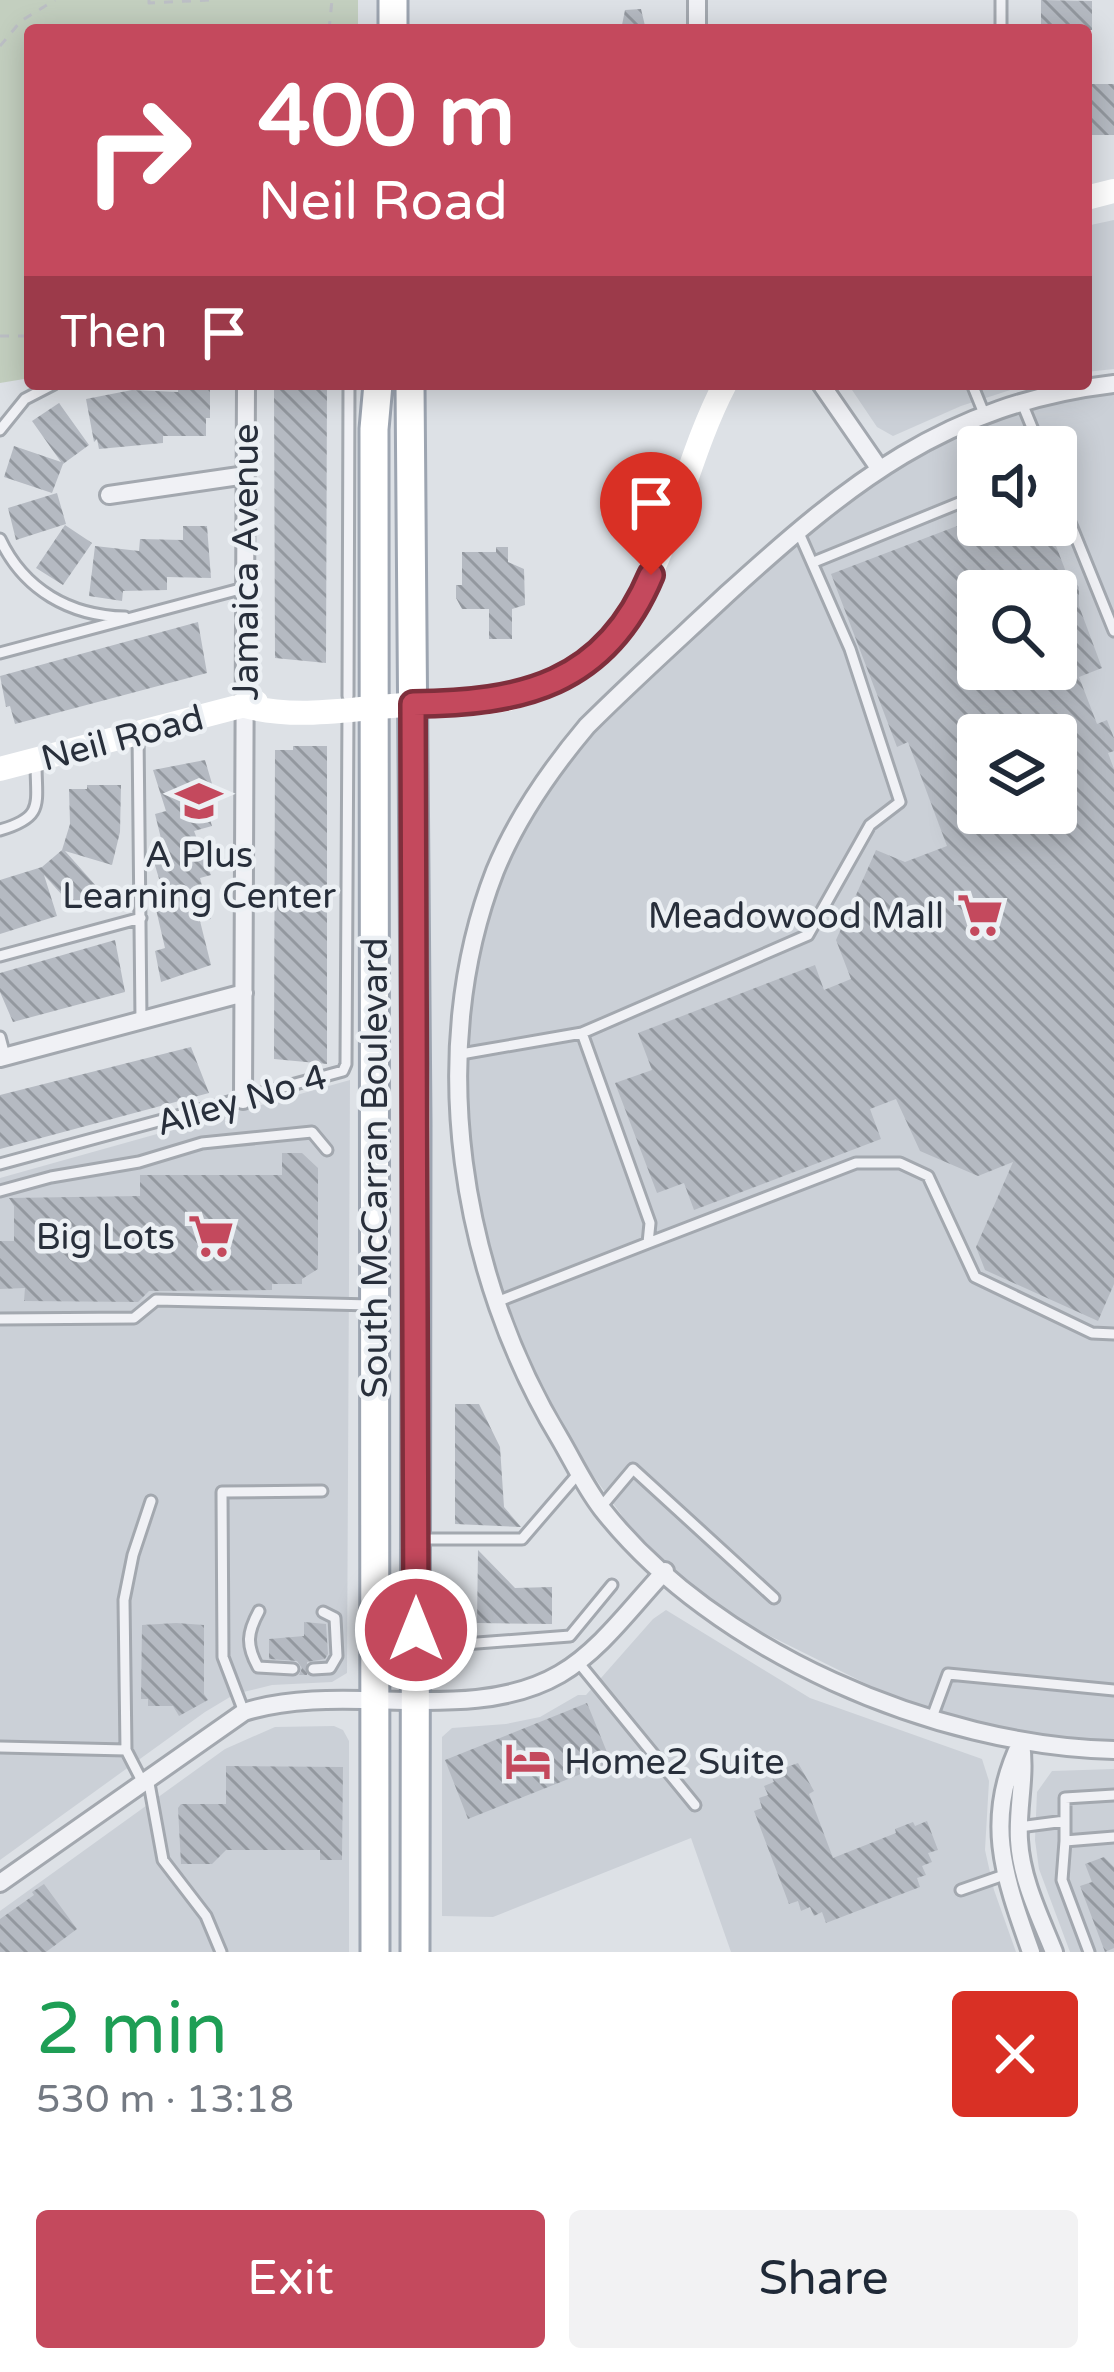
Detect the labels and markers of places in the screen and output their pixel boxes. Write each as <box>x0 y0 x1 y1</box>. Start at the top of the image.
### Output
pin <box>600 452 702 575</box>
school or university icon: A Plus Learning Center <box>174 776 224 826</box>
place label: A Plus Learning Center <box>62 834 336 918</box>
supermarket icon: Meadowood Mall <box>955 890 1005 940</box>
place label: Meadowood Mall <box>648 895 944 938</box>
supermarket icon: Big Lots <box>186 1211 236 1261</box>
place label: Big Lots <box>36 1216 175 1259</box>
hotel icon: Home2 Suite <box>503 1736 553 1786</box>
place label: Home2 Suite <box>564 1741 785 1784</box>

